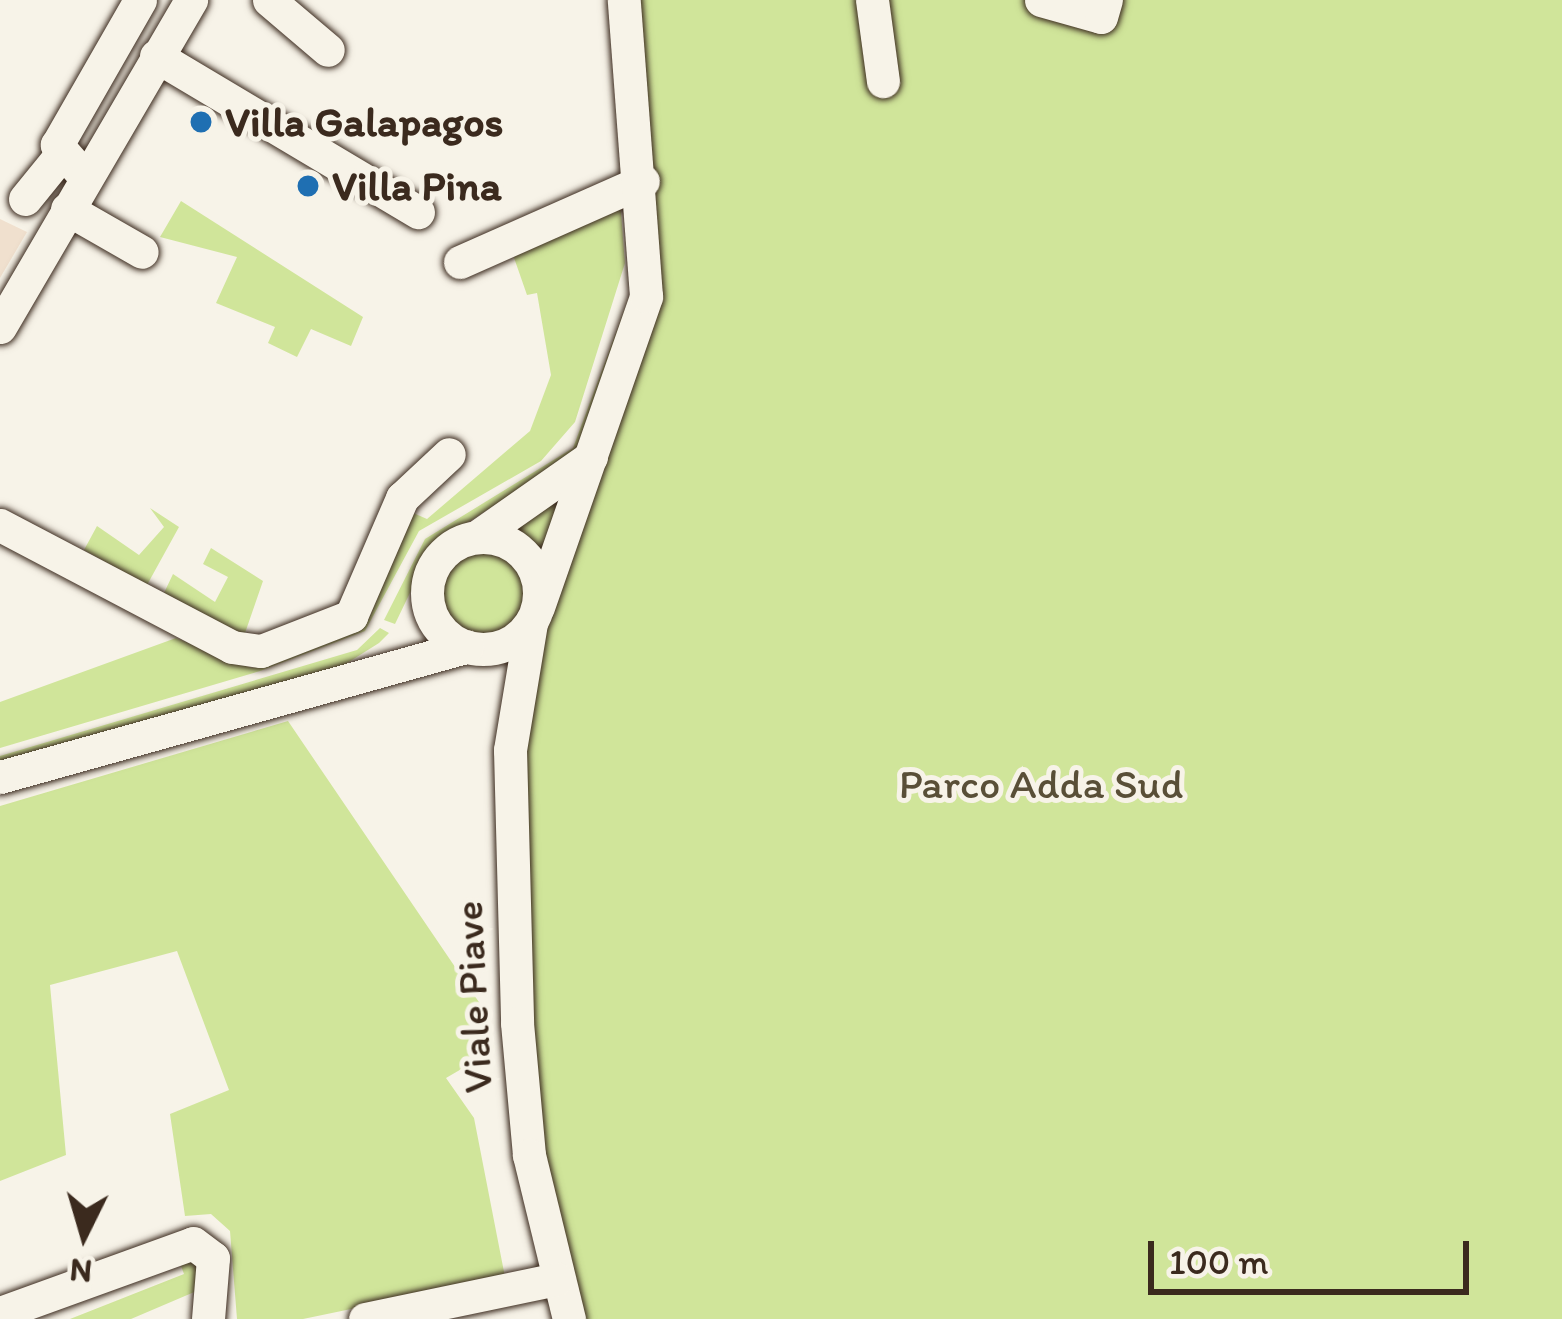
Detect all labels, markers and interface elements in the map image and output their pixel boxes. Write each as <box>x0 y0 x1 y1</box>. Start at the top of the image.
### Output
place label: Villa Galapagos <box>225 97 502 147</box>
marker: Villa Galapagos <box>188 109 214 135</box>
place label: Villa Pina <box>332 161 501 211</box>
marker: Villa Pina <box>295 173 321 199</box>
park label: Parco Adda Sud <box>899 759 1183 809</box>
street label: Viale Piave <box>443 899 503 1095</box>
north arrow <box>24 1175 144 1295</box>
scale bar <box>1154 1217 1475 1291</box>
text: 100 m <box>1169 1240 1268 1283</box>
text: N <box>68 1251 94 1292</box>

